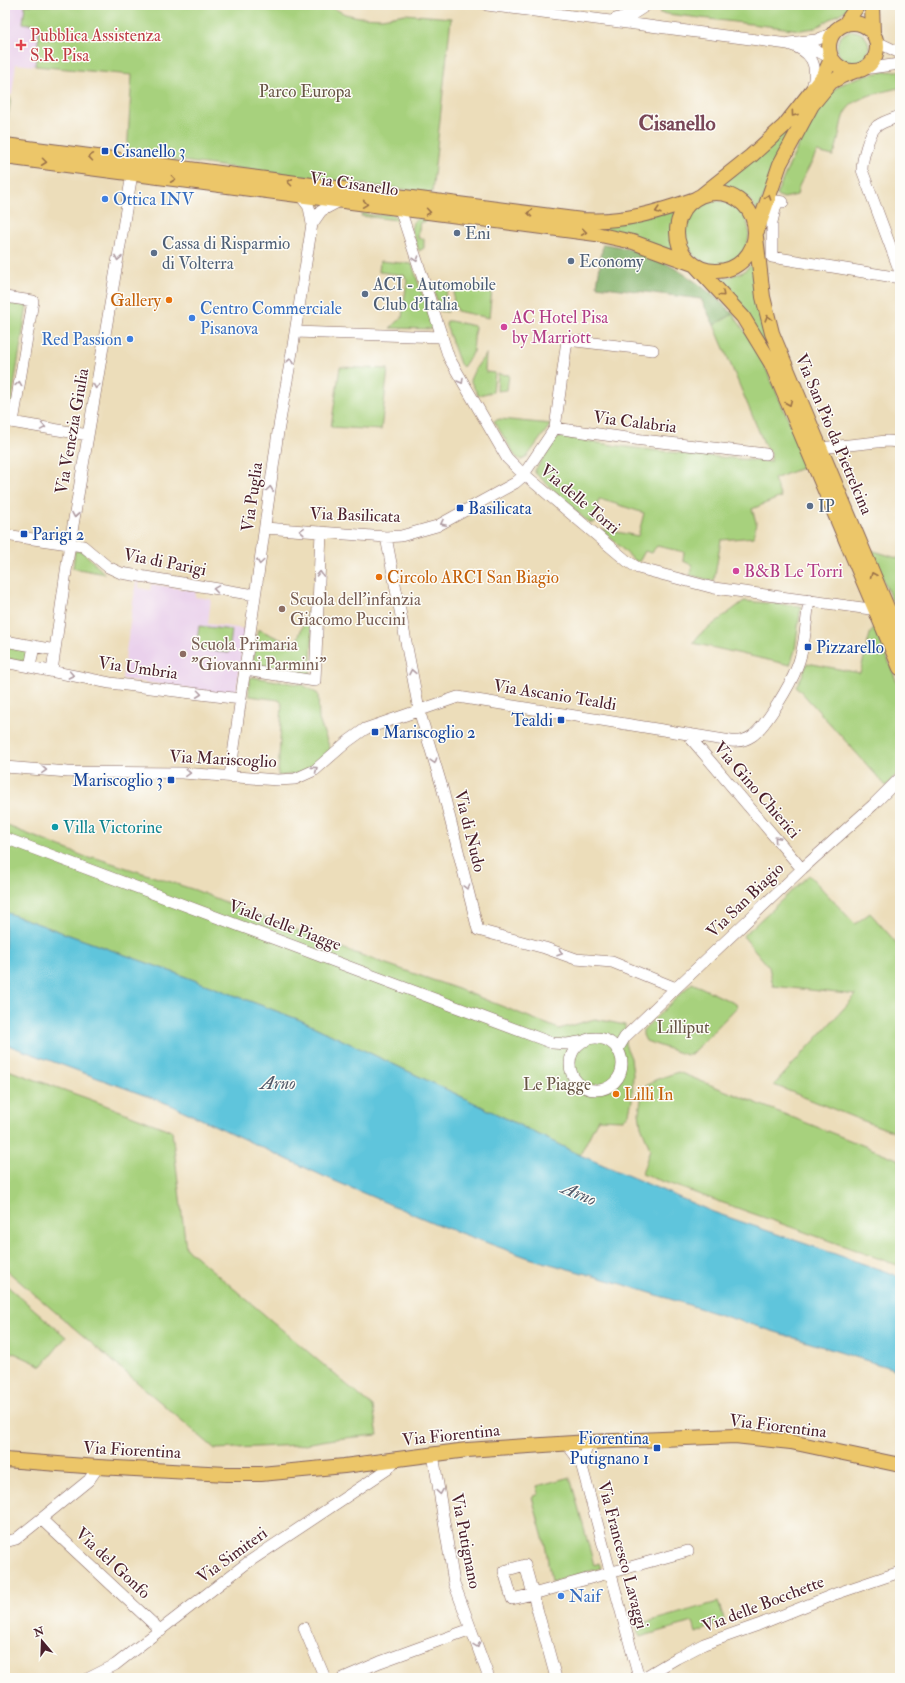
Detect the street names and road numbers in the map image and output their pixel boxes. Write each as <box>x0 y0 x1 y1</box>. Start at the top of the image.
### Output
street label: Via Cisanello <box>308 167 400 201</box>
street label: Via San Pio da Pietrelcina <box>791 350 878 518</box>
street label: Via Venezia Giulia <box>51 365 94 496</box>
street label: Via Calabria <box>592 406 679 438</box>
street label: Via Puglia <box>237 460 267 533</box>
street label: Via delle Torri <box>536 460 625 539</box>
street label: Via Basilicata <box>309 503 402 527</box>
street label: Via di Parigi <box>122 544 209 580</box>
street label: Via Umbria <box>97 652 180 684</box>
street label: Via Ascanio Tealdi <box>492 675 618 715</box>
street label: Via Gino Chierici <box>709 737 805 843</box>
street label: Via Mariscoglio <box>169 746 277 772</box>
street label: Via di Nudo <box>450 788 490 874</box>
street label: Via San Biagio <box>702 858 788 942</box>
street label: Viale delle Piagge <box>226 895 344 955</box>
street label: Via Fiorentina <box>728 1410 829 1443</box>
street label: Via Fiorentina <box>401 1419 502 1451</box>
street label: Via Fiorentina <box>82 1437 183 1463</box>
street label: Via Francesco Lavaggi <box>593 1479 653 1632</box>
street label: Via Putignano <box>446 1491 486 1591</box>
street label: Via Simiteri <box>193 1522 272 1588</box>
street label: Via del Gonfo <box>71 1523 155 1603</box>
street label: Via delle Bocchette <box>699 1571 827 1637</box>

